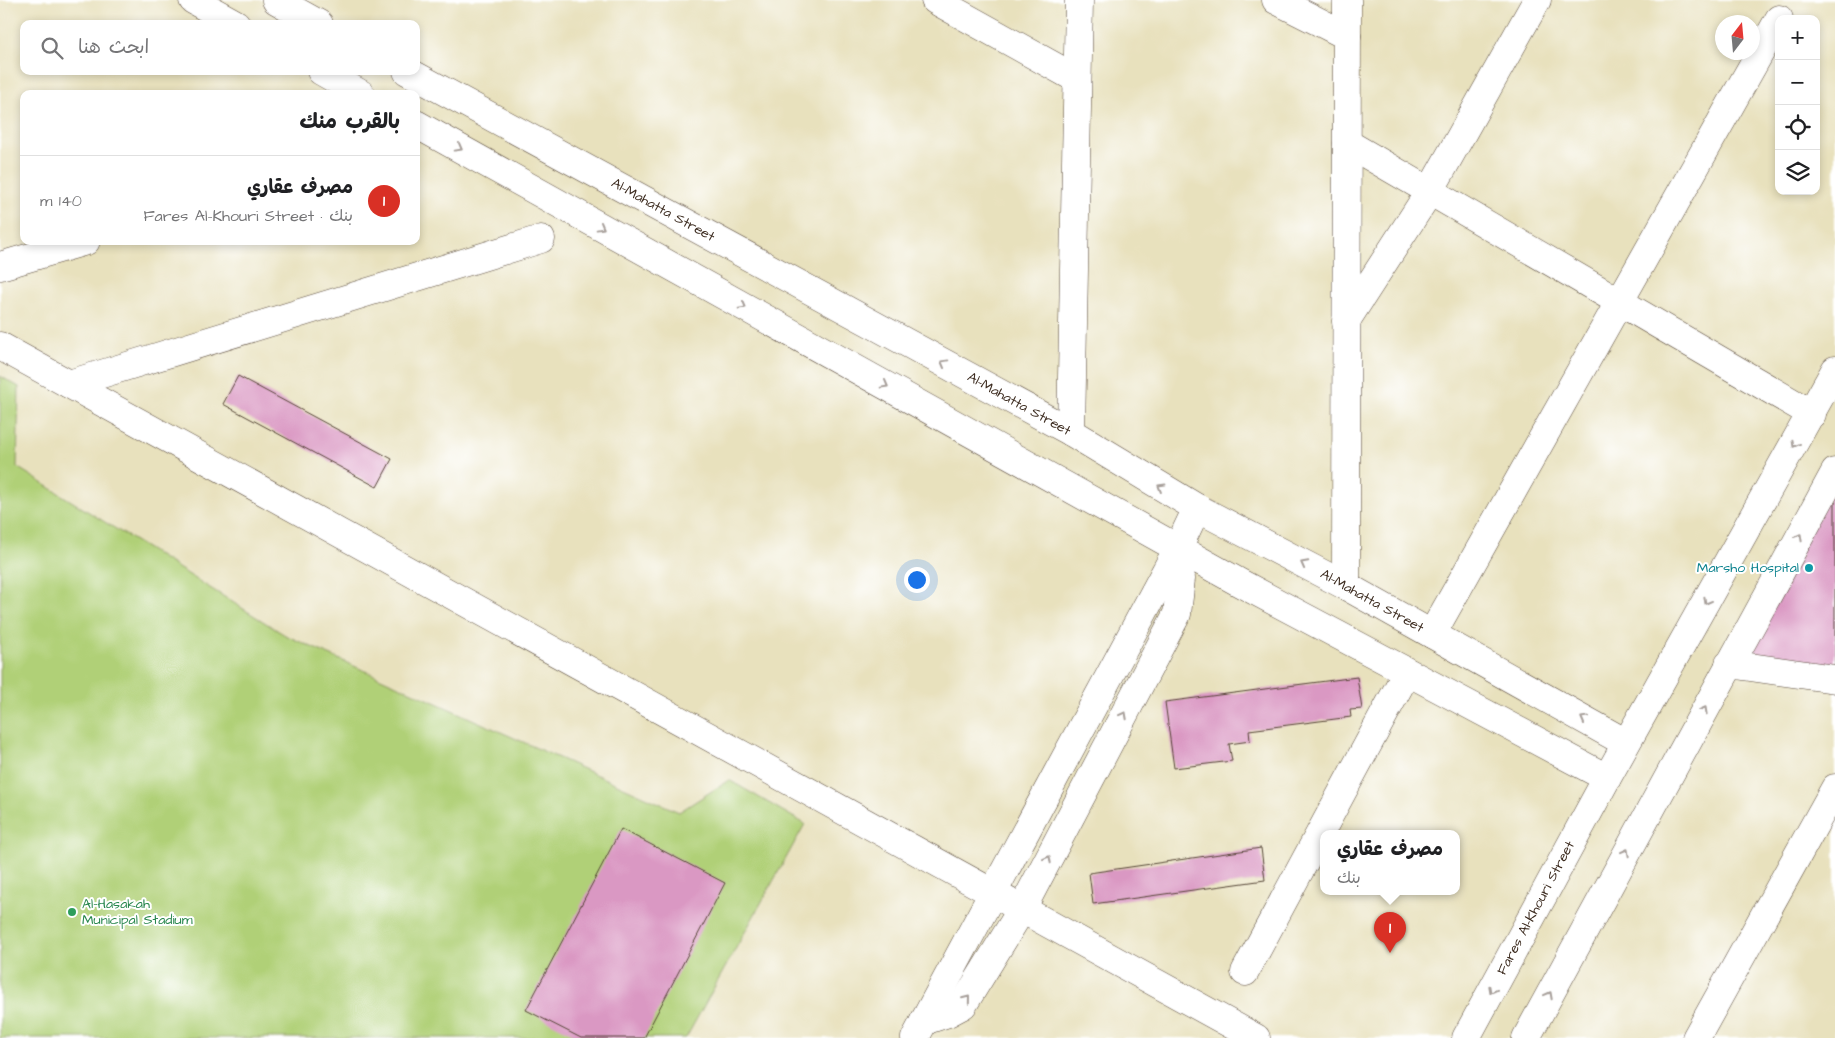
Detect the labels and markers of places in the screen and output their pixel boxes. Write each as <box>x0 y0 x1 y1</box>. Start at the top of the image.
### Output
place label: Marsho Hospital <box>1697 558 1799 578</box>
marker: Marsho Hospital <box>1803 562 1815 574</box>
place label: Al-Hasakah Municipal Stadium <box>82 894 193 930</box>
marker: Al-Hasakah Municipal Stadium <box>66 906 78 918</box>
pin: 1 <box>1374 912 1406 953</box>

